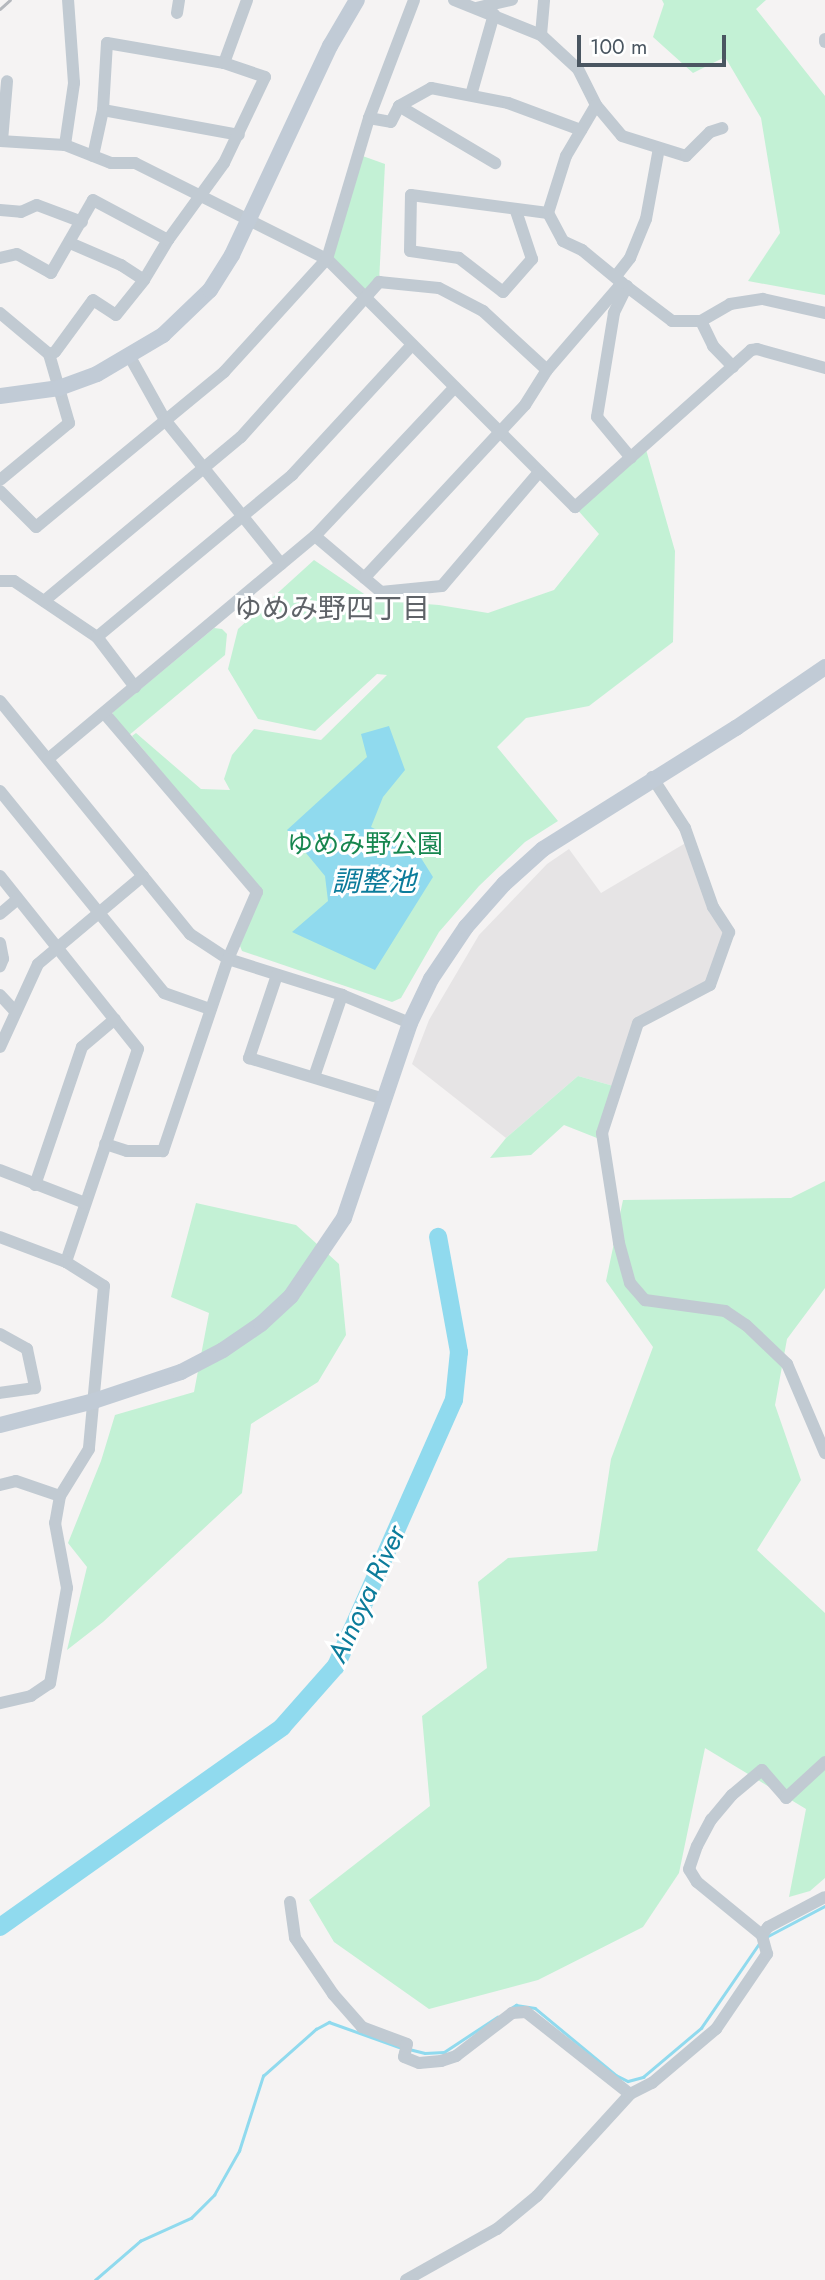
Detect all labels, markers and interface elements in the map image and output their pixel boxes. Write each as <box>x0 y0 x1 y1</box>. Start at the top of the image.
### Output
scale bar <box>580 21 729 65</box>
text: 100 m <box>590 32 647 62</box>
district label: ゆめみ野四丁目 <box>234 592 430 626</box>
park label: ゆめみ野公園 <box>287 829 443 861</box>
water label: 調整池 <box>332 865 416 899</box>
water label: Ainoya River <box>321 1520 413 1668</box>

